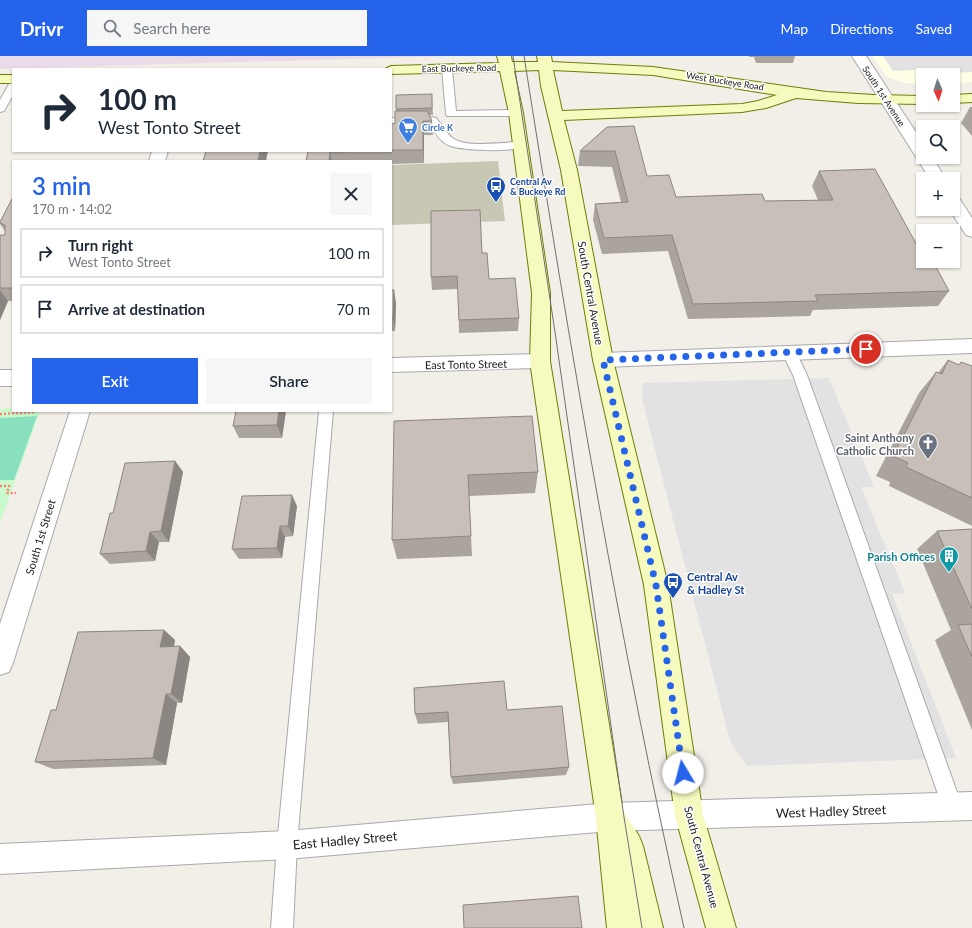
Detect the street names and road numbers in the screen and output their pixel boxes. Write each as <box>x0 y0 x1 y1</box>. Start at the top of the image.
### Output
street label: East Buckeye Road <box>422 62 496 74</box>
street label: South 1st Avenue <box>860 64 908 128</box>
street label: West Buckeye Road <box>685 69 765 93</box>
street label: South Central Avenue <box>575 240 607 346</box>
street label: East Tonto Street <box>425 357 507 371</box>
street label: South 1st Street <box>22 498 58 576</box>
street label: West Hadley Street <box>776 801 887 821</box>
street label: South Central Avenue <box>682 805 722 910</box>
street label: East Hadley Street <box>292 827 398 853</box>

